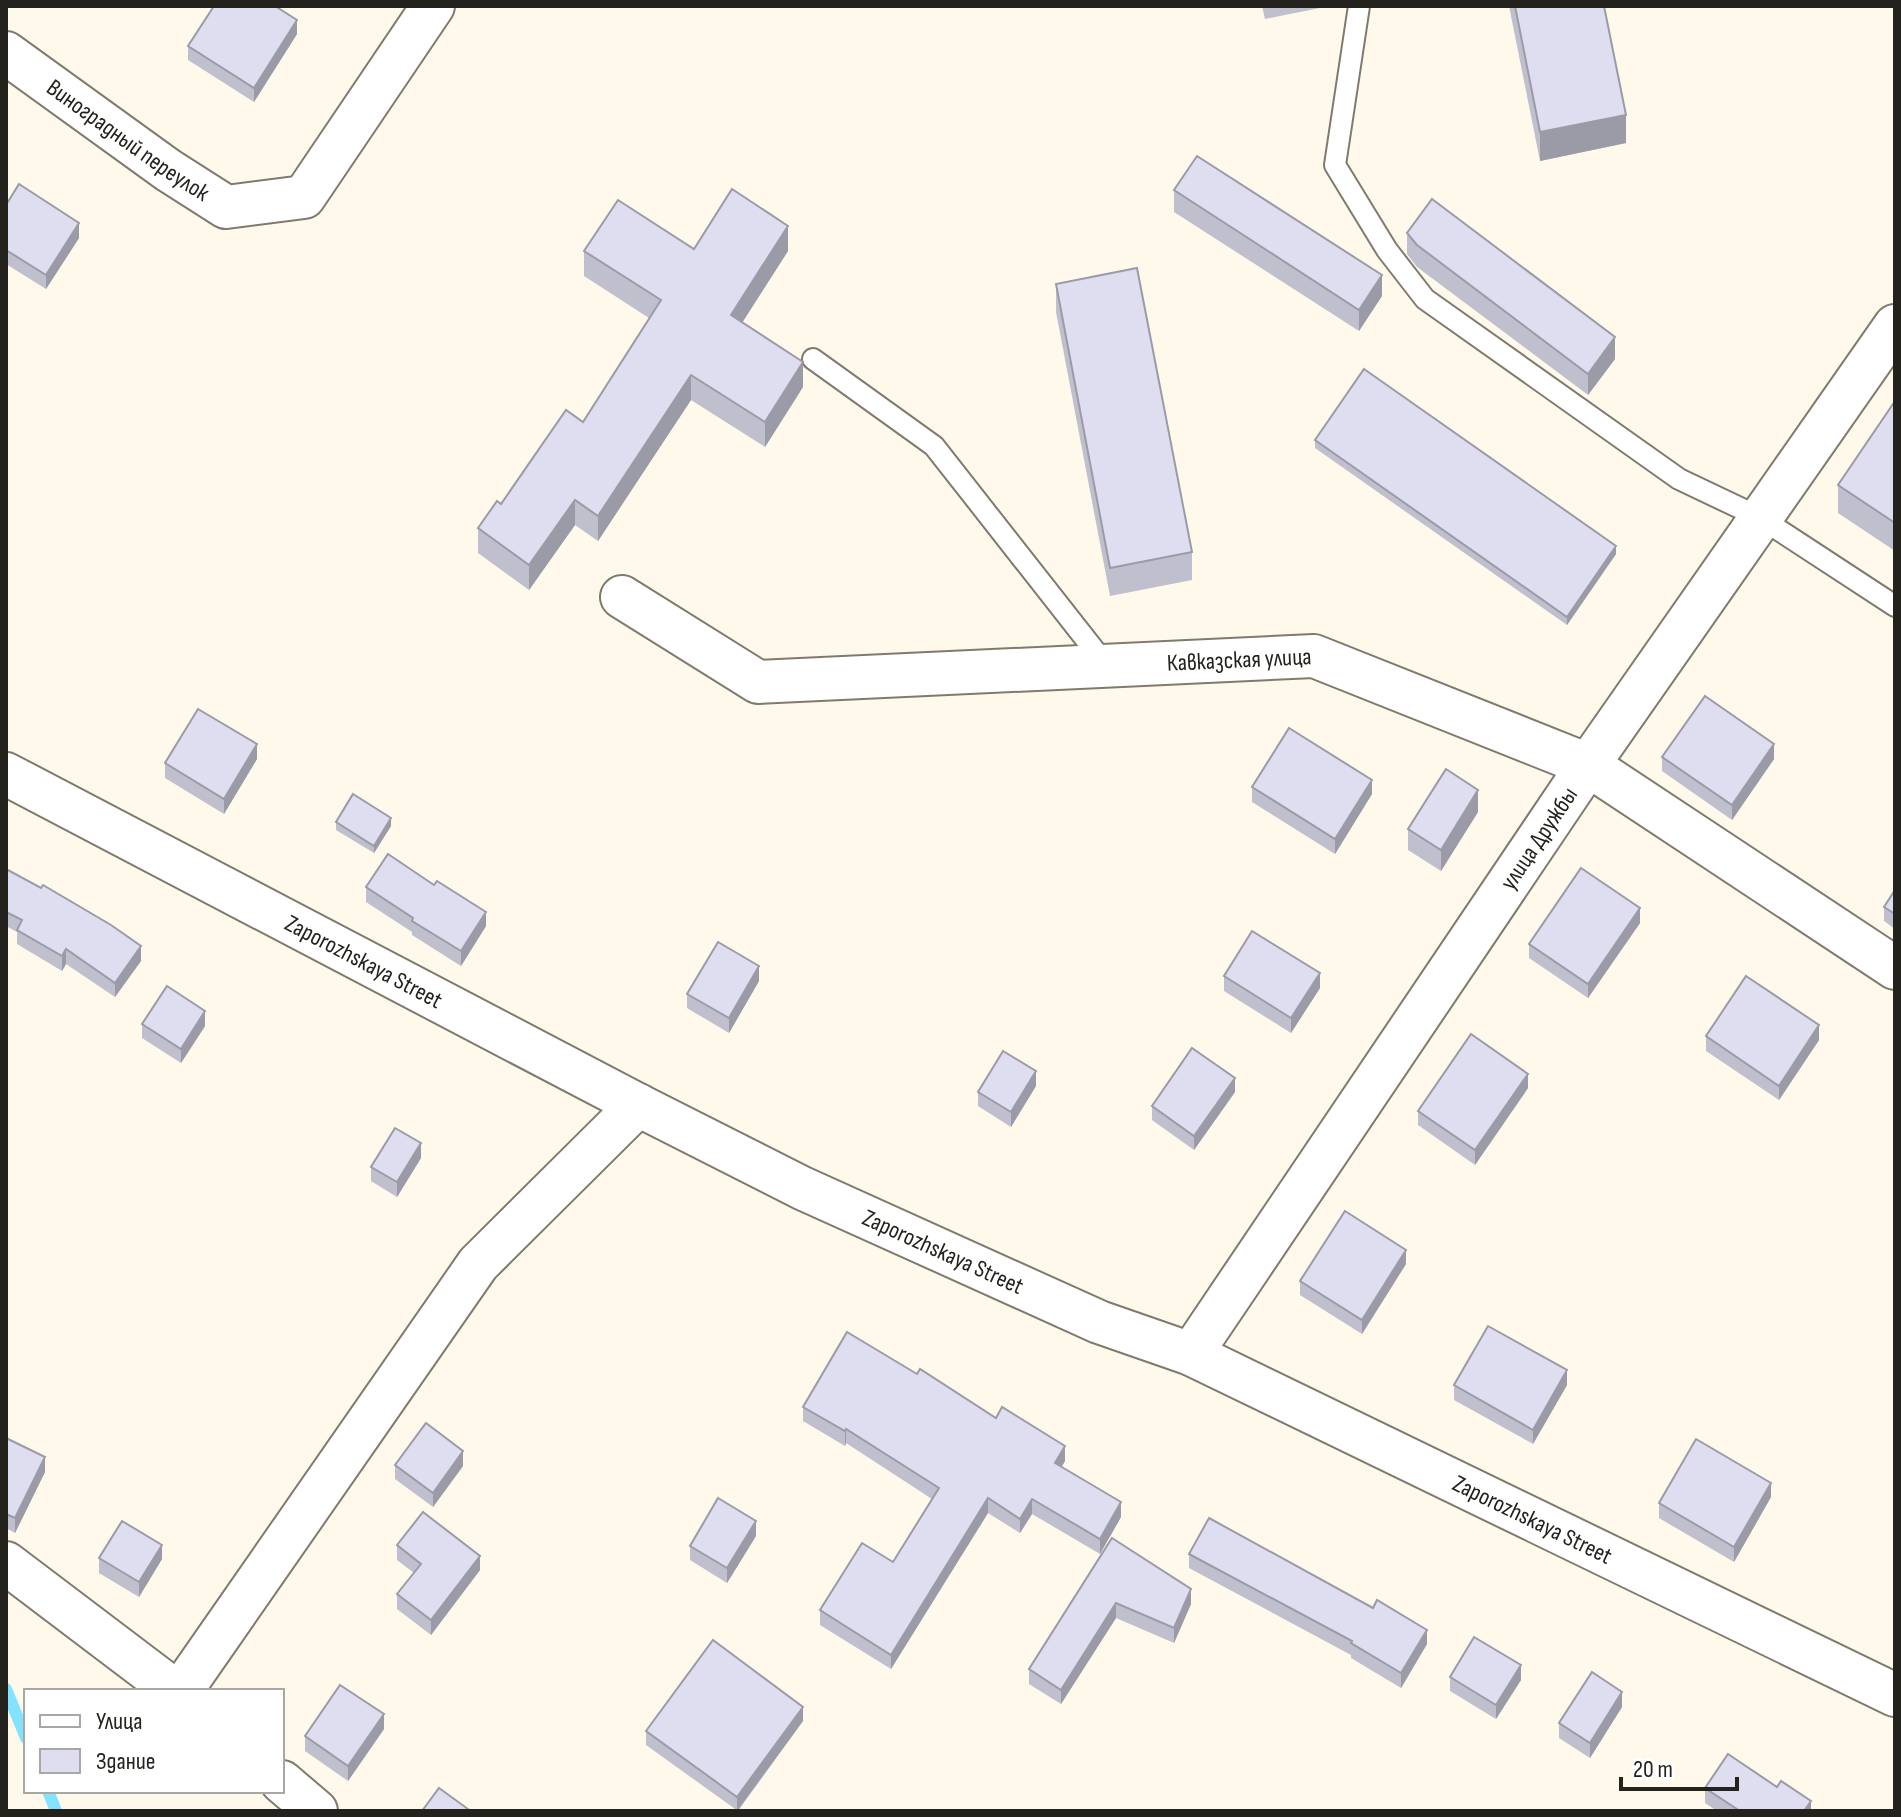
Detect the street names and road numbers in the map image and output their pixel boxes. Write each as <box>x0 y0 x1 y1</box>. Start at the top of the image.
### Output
street label: Виноградный переулок <box>41 73 215 208</box>
street label: Кавказская улица <box>1166 642 1312 678</box>
street label: улица Дружбы <box>1494 781 1584 896</box>
street label: Zaporozhskaya Street <box>280 909 447 1015</box>
street label: Zaporozhskaya Street <box>858 1203 1028 1301</box>
street label: Zaporozhskaya Street <box>1448 1469 1617 1571</box>

